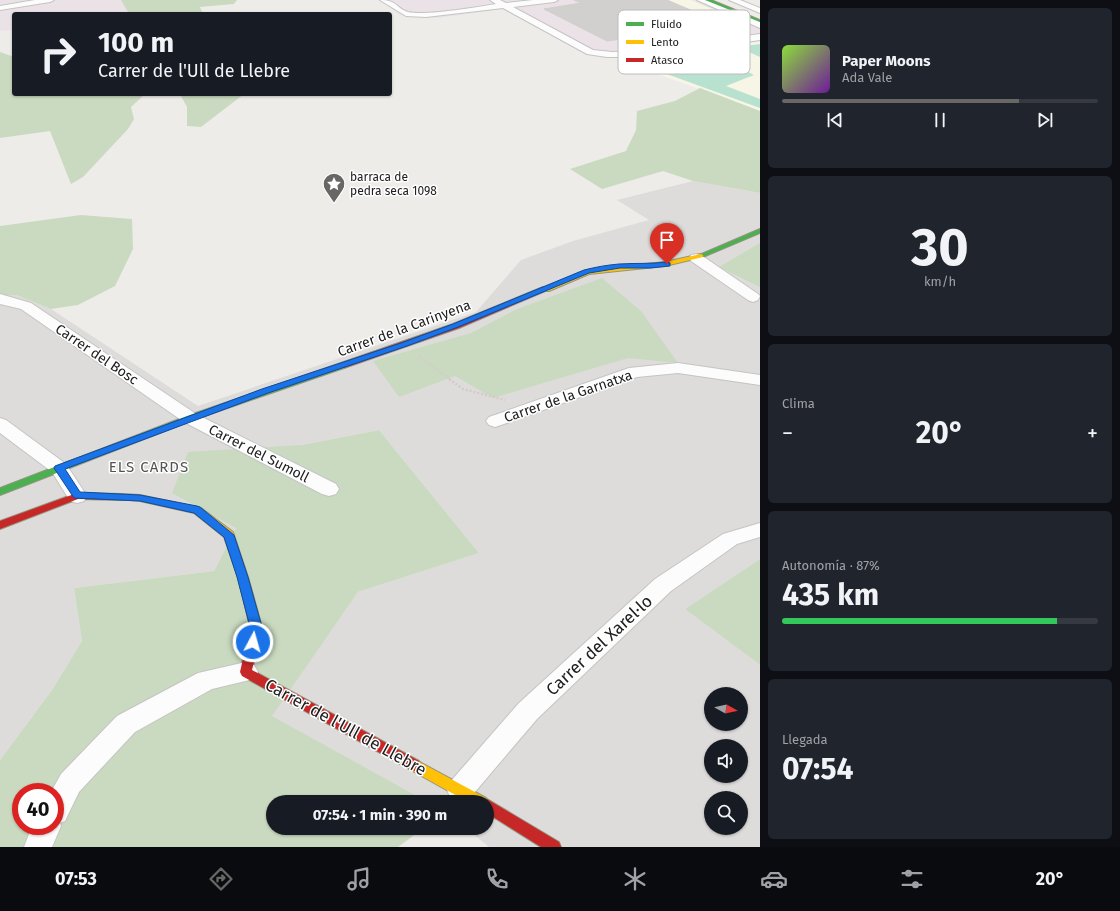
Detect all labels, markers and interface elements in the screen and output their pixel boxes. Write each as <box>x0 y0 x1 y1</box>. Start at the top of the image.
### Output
legend <box>618 10 750 74</box>
text: Fluido <box>651 18 682 31</box>
text: 100 m <box>98 26 174 59</box>
icon: right <box>32 28 84 80</box>
text: Lento <box>651 36 679 49</box>
text: Paper Moons <box>842 52 930 70</box>
text: Atasco <box>651 54 684 67</box>
text: Carrer de l'Ull de Llebre <box>98 60 290 82</box>
text: Ada Vale <box>842 70 892 85</box>
icon: previous <box>824 109 846 131</box>
icon: pause <box>929 109 951 131</box>
icon: next <box>1034 109 1056 131</box>
place label: barraca de pedra seca 1098 <box>350 170 437 198</box>
place icon: barraca de pedra seca 1098 <box>321 171 347 204</box>
text: 30 <box>911 216 969 279</box>
pin <box>650 223 684 264</box>
icon: arrive <box>656 229 678 251</box>
text: km/h <box>924 274 956 289</box>
street label: Carrer de la Carinyena <box>335 296 473 360</box>
street label: Carrer del Bosc <box>52 320 142 389</box>
street label: Carrer de la Garnatxa <box>502 367 634 426</box>
text: Clima <box>782 396 815 411</box>
text: 20° <box>916 415 964 451</box>
text: − <box>782 420 793 447</box>
text: + <box>1087 420 1098 447</box>
street label: Carrer del Sumoll <box>206 421 312 486</box>
district label: ELS CARDS <box>109 458 189 476</box>
text: Autonomía · 87% <box>782 558 880 573</box>
text: 435 km <box>782 577 879 613</box>
street label: Carrer del Xarel·lo <box>542 591 657 700</box>
position arrow <box>232 621 274 663</box>
street label: Carrer de l'Ull de Llebre <box>261 674 430 781</box>
north arrow <box>704 687 748 731</box>
map controls <box>704 687 748 835</box>
text: Llegada <box>782 732 828 747</box>
button: sound <box>704 739 748 783</box>
text: 07:54 <box>782 751 853 787</box>
speed limit sign: 40 <box>12 783 64 835</box>
button: search <box>704 791 748 835</box>
text: 07:54 · 1 min · 390 m <box>313 806 447 824</box>
icon: directions <box>207 865 235 893</box>
icon: music <box>345 865 373 893</box>
icon: phone <box>483 865 511 893</box>
icon: climate <box>621 865 649 893</box>
icon: car <box>760 865 788 893</box>
icon: filters <box>898 865 926 893</box>
text: 07:53 <box>55 868 97 890</box>
text: 20° <box>1036 868 1065 890</box>

